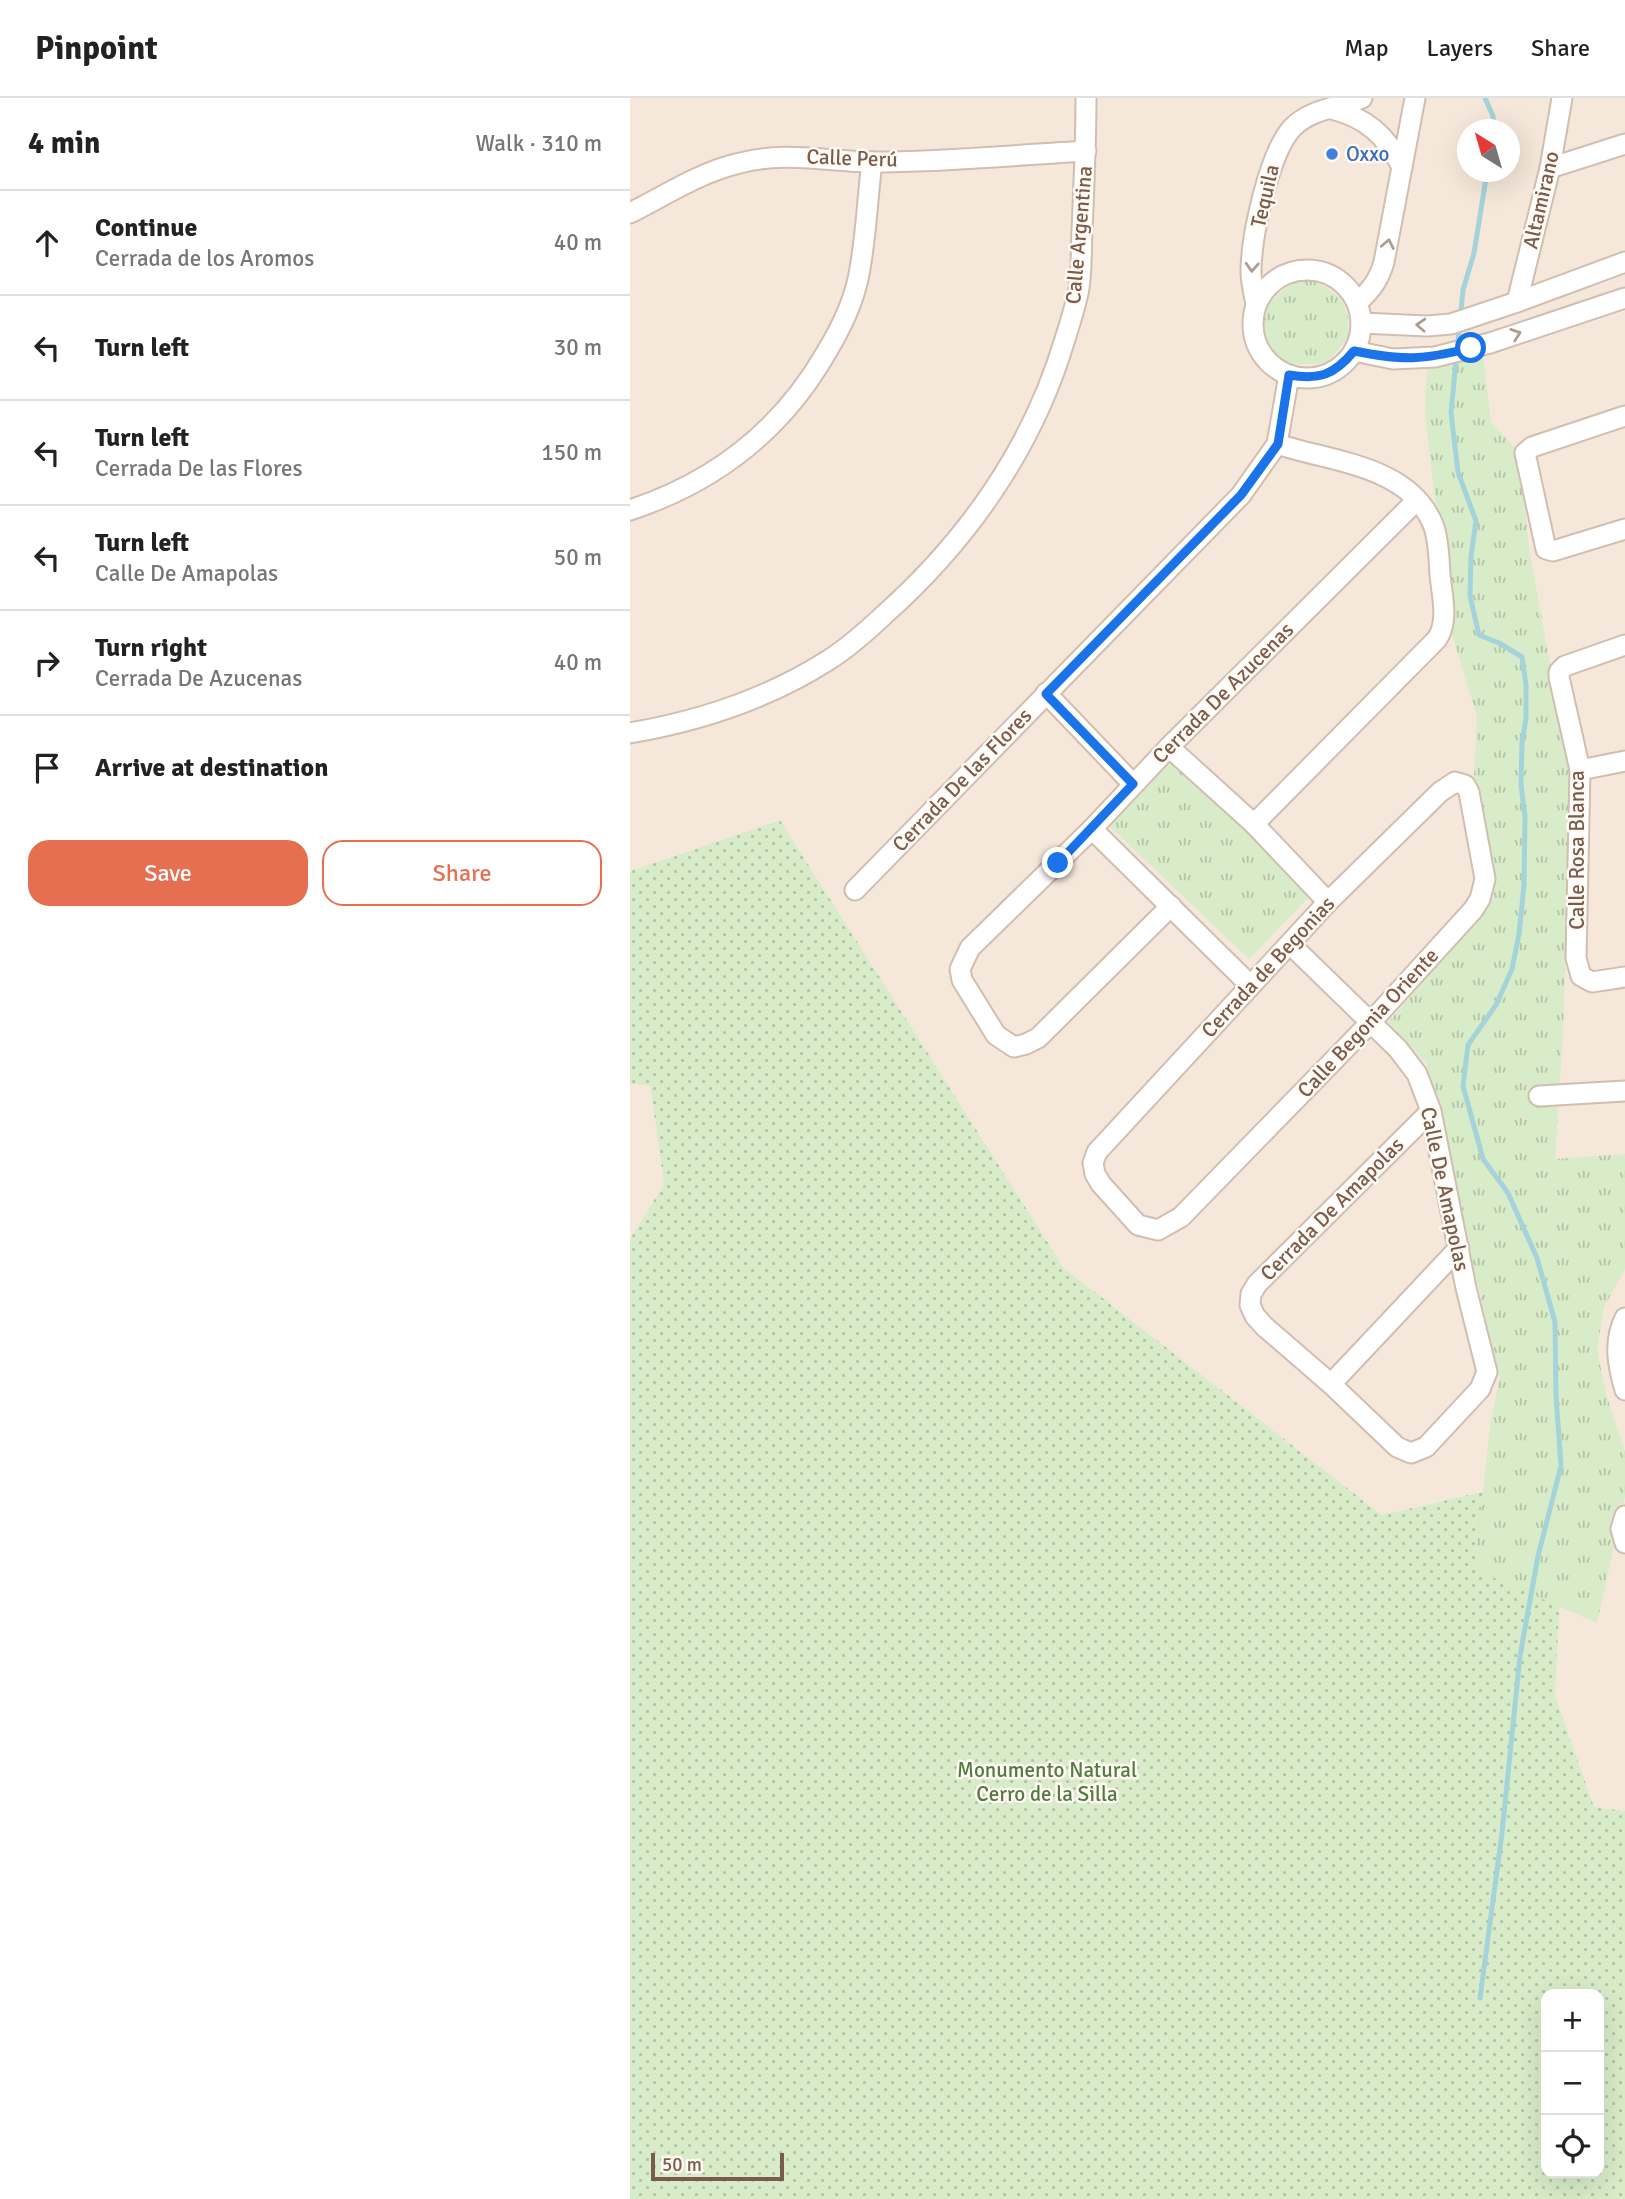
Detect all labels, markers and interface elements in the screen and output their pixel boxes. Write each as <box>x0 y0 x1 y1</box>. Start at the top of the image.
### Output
text: Pinpoint <box>35 28 158 69</box>
text: Map <box>1344 33 1389 63</box>
text: Layers <box>1427 33 1493 63</box>
text: Share <box>1531 33 1590 63</box>
north arrow <box>1457 119 1520 182</box>
text: 4 min <box>28 125 100 162</box>
text: Walk · 310 m <box>476 129 602 158</box>
place label: Oxxo <box>1346 141 1389 167</box>
street label: Calle Perú <box>806 143 898 173</box>
marker: Oxxo <box>1324 146 1340 162</box>
street label: Altamirano <box>1517 149 1565 251</box>
street label: Tequila <box>1245 162 1285 230</box>
street label: Calle Argentina <box>1060 165 1098 305</box>
text: Continue <box>95 212 197 244</box>
icon: ahead <box>28 224 66 262</box>
text: 40 m <box>554 228 602 257</box>
one-way arrow <box>1379 238 1394 250</box>
text: Cerrada de los Aromos <box>95 244 314 273</box>
one-way arrow <box>1245 262 1260 273</box>
one-way arrow <box>1415 317 1426 332</box>
one-way arrow <box>1509 328 1521 342</box>
icon: left <box>28 329 66 367</box>
text: Turn left <box>95 332 189 364</box>
route start <box>1455 332 1486 363</box>
text: 30 m <box>554 333 602 362</box>
text: Turn left <box>95 422 189 454</box>
icon: left <box>28 434 66 472</box>
text: 150 m <box>541 438 602 467</box>
text: Cerrada De las Flores <box>95 454 303 483</box>
text: Turn left <box>95 527 189 559</box>
icon: left <box>28 539 66 577</box>
text: 50 m <box>554 543 602 572</box>
text: Calle De Amapolas <box>95 559 278 588</box>
street label: Cerrada De Azucenas <box>1147 617 1299 769</box>
text: Turn right <box>95 632 207 664</box>
icon: right <box>28 644 66 682</box>
text: 40 m <box>554 648 602 677</box>
text: Cerrada De Azucenas <box>95 664 302 693</box>
street label: Cerrada De las Flores <box>887 703 1037 857</box>
icon: arrive <box>28 749 66 787</box>
text: Arrive at destination <box>95 752 328 784</box>
street label: Calle Rosa Blanca <box>1564 770 1590 930</box>
button: Save <box>28 840 308 906</box>
button: Share <box>322 840 602 906</box>
route end <box>1042 847 1073 878</box>
street label: Cerrada de Begonias <box>1196 891 1340 1043</box>
street label: Calle Begonia Oriente <box>1292 943 1444 1103</box>
street label: Calle De Amapolas <box>1415 1104 1475 1274</box>
street label: Cerrada De Amapolas <box>1255 1132 1409 1286</box>
park label: Monumento Natural Cerro de la Silla <box>957 1757 1137 1807</box>
map controls <box>1541 1989 1604 2178</box>
button: + <box>1541 1989 1604 2052</box>
button: − <box>1541 2052 1604 2115</box>
button: locate <box>1541 2115 1604 2178</box>
scale bar <box>651 2150 784 2182</box>
text: 50 m <box>662 2153 702 2177</box>

